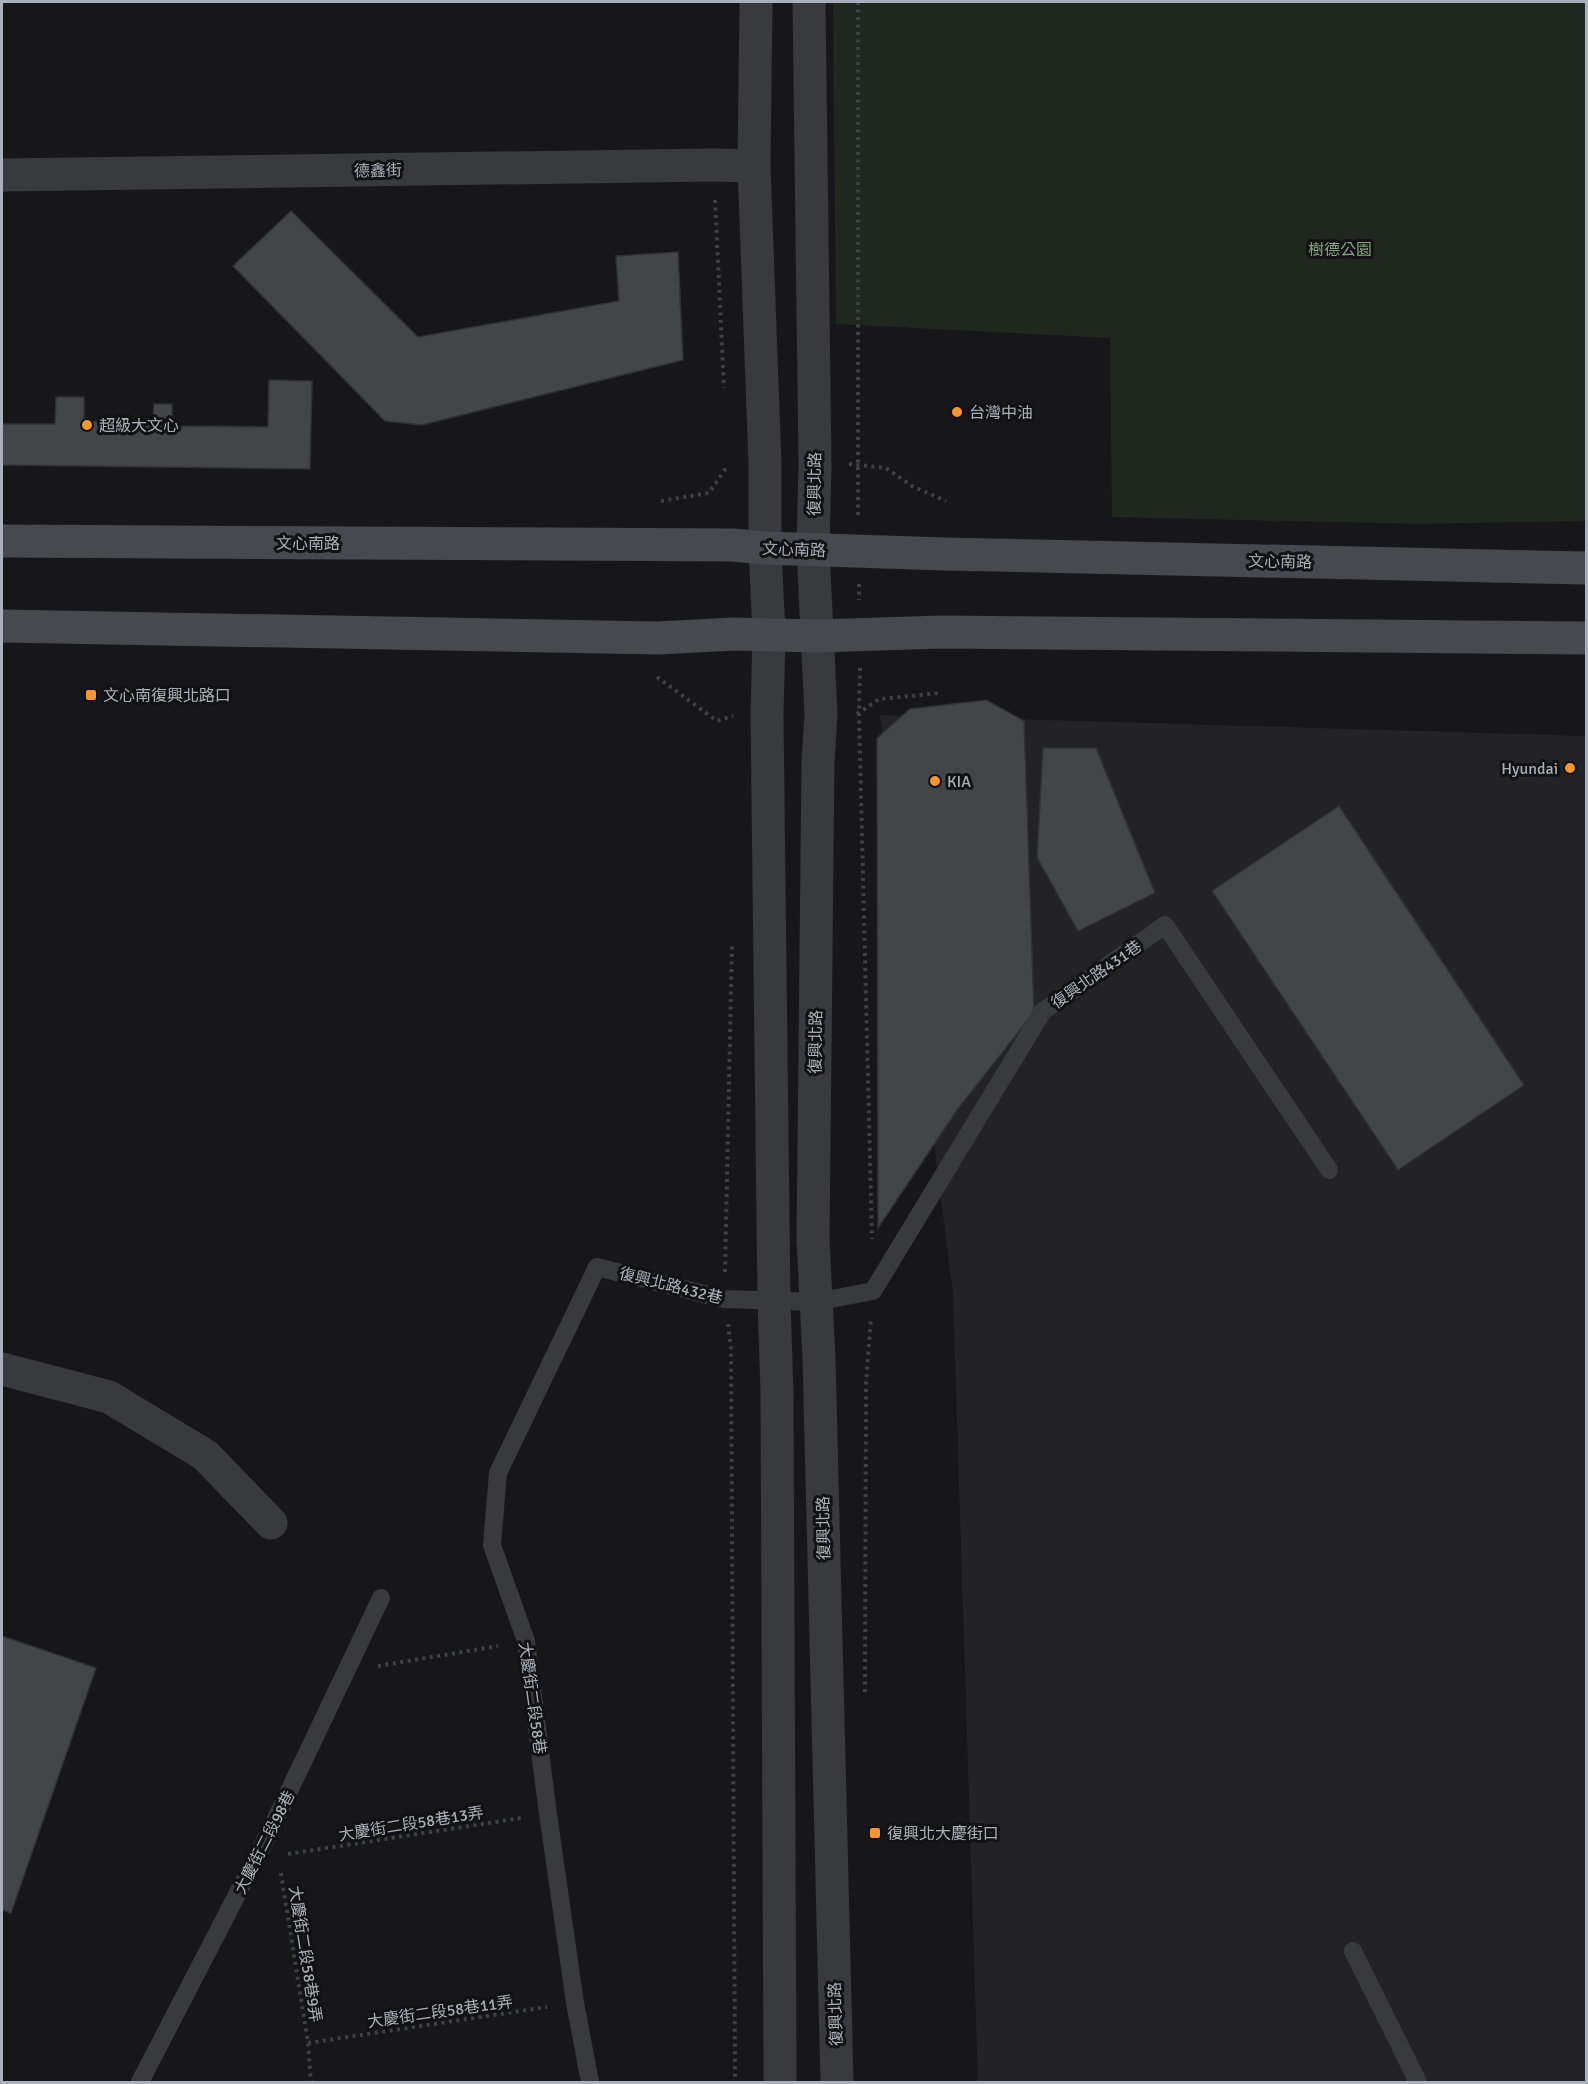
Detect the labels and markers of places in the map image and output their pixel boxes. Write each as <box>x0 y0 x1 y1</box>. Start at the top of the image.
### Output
place label: 台灣中油 <box>969 403 1033 423</box>
marker: 台灣中油 <box>950 405 964 419</box>
place label: 超級大文心 <box>99 416 179 436</box>
marker: 超級大文心 <box>80 418 94 432</box>
place label: 文心南復興北路口 <box>103 686 231 706</box>
marker: 文心南復興北路口 <box>84 688 98 702</box>
place label: Hyundai <box>1501 759 1558 779</box>
marker: Hyundai <box>1563 761 1577 775</box>
place label: KIA <box>947 772 971 792</box>
marker: KIA <box>928 774 942 788</box>
place label: 復興北大慶街口 <box>887 1824 999 1844</box>
marker: 復興北大慶街口 <box>868 1826 882 1840</box>

